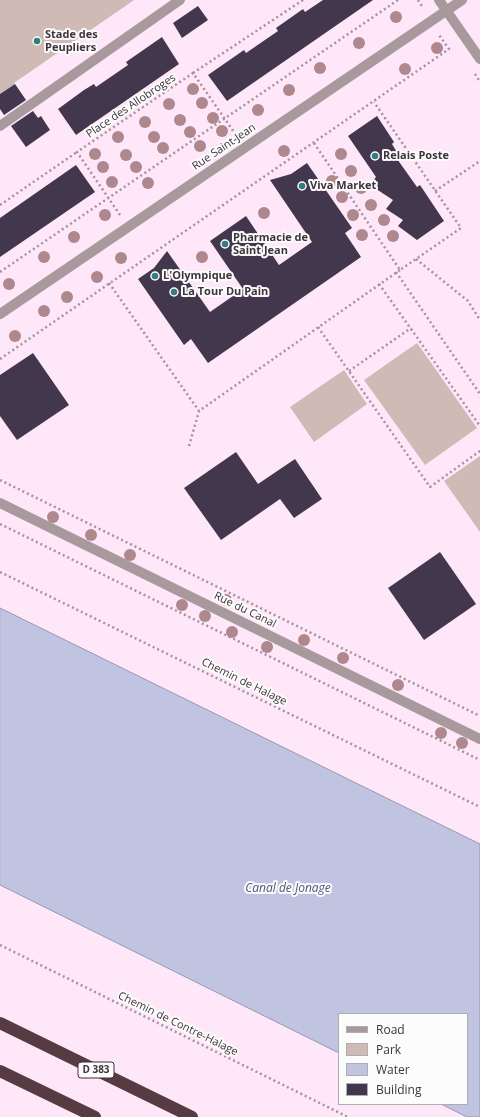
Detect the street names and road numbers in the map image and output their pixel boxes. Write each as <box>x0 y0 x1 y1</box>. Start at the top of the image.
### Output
street label: Place des Allobroges <box>84 71 178 141</box>
street label: Rue Saint-Jean <box>190 121 258 173</box>
street label: Rue du Canal <box>212 589 278 631</box>
street label: Chemin de Halage <box>199 656 289 708</box>
street label: Chemin de Contre-Halage <box>116 989 240 1059</box>
road number: D 383 <box>78 1062 114 1078</box>

